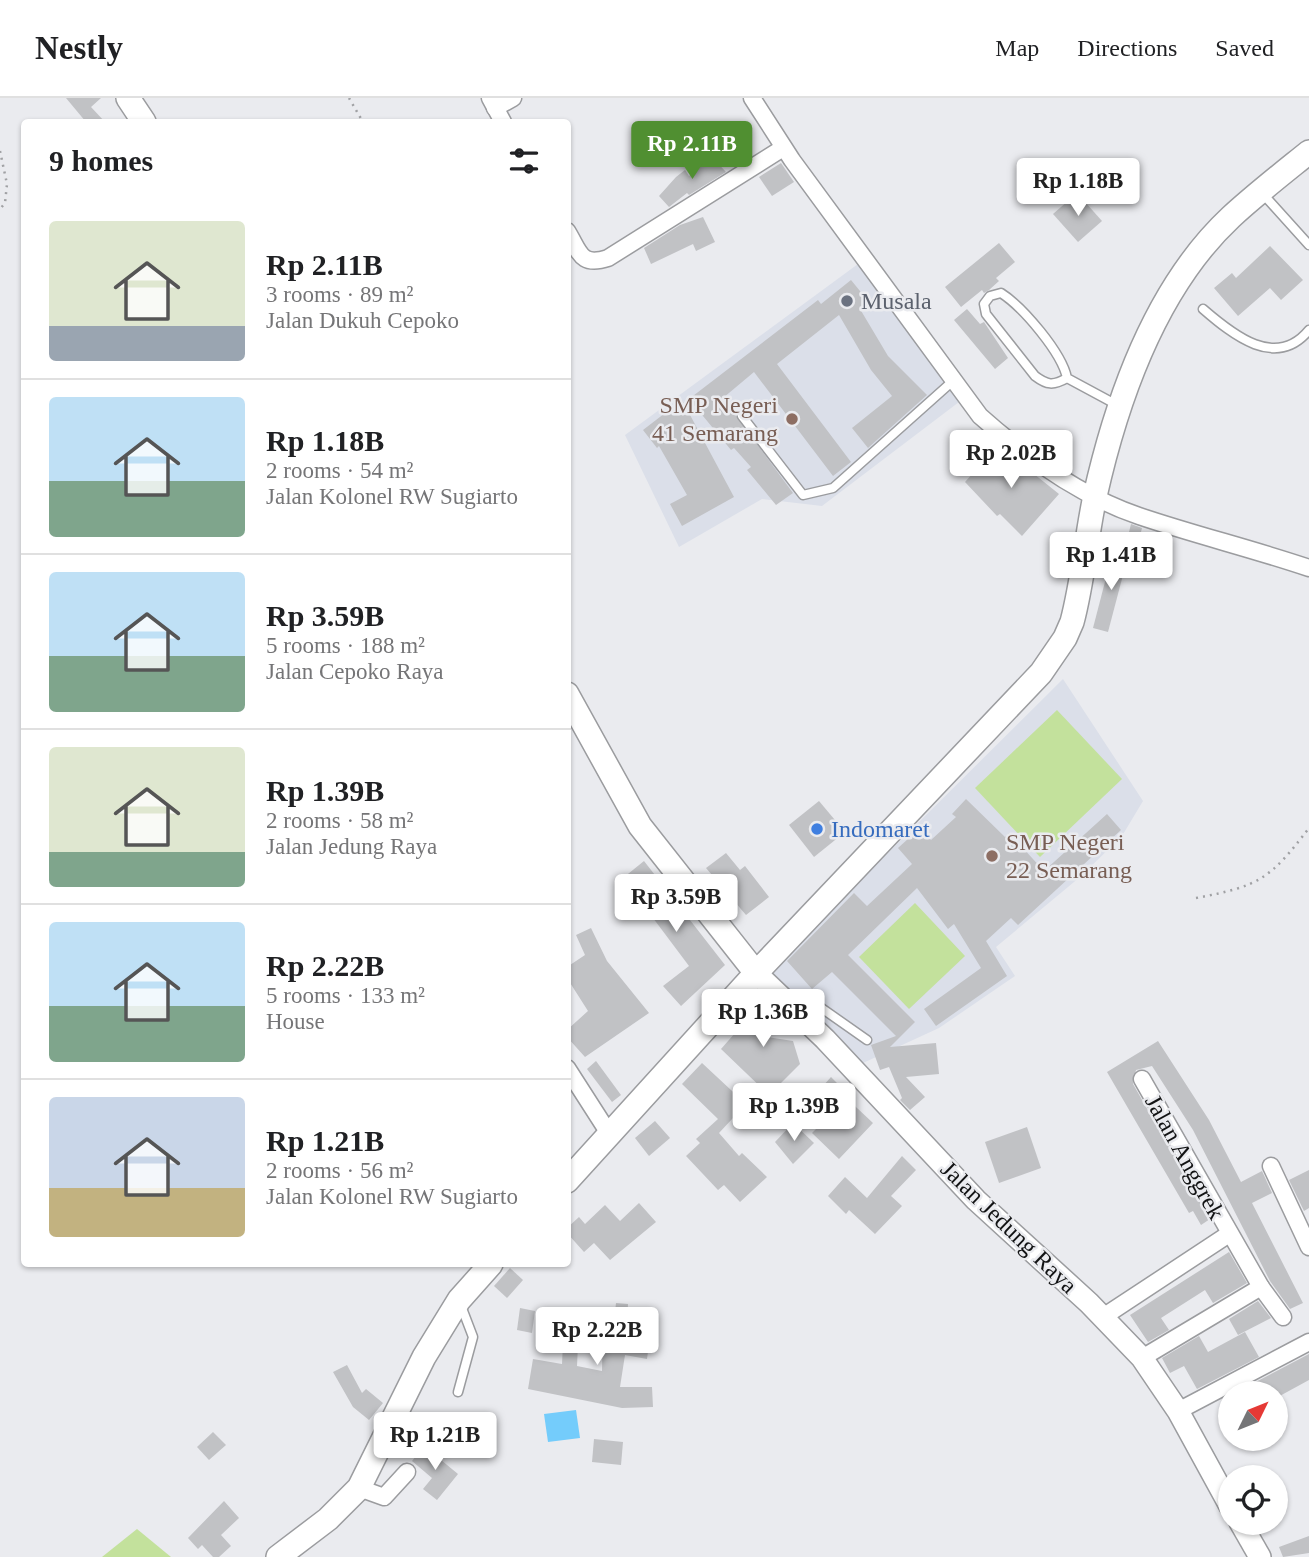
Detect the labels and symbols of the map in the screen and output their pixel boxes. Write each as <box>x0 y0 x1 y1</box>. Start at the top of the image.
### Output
pin: Rp 2.11B <box>620 122 764 181</box>
pin: Rp 1.18B <box>1006 158 1150 218</box>
place label: Musala <box>861 288 932 314</box>
marker: Musala <box>839 293 855 309</box>
place label: SMP Negeri 41 Semarang <box>652 392 778 446</box>
marker: SMP Negeri 41 Semarang <box>784 411 800 427</box>
pin: Rp 2.02B <box>939 430 1083 490</box>
pin: Rp 1.41B <box>1039 532 1183 592</box>
place label: Indomaret <box>831 816 930 842</box>
marker: Indomaret <box>809 821 825 837</box>
place label: SMP Negeri 22 Semarang <box>1006 829 1132 883</box>
marker: SMP Negeri 22 Semarang <box>984 848 1000 864</box>
pin: Rp 3.59B <box>604 874 748 934</box>
pin: Rp 1.36B <box>691 990 835 1049</box>
pin: Rp 1.39B <box>722 1084 866 1143</box>
street label: Jalan Anggrek <box>1140 1090 1230 1224</box>
street label: Jalan Jedung Raya <box>936 1156 1083 1299</box>
pin: Rp 2.22B <box>525 1308 669 1367</box>
north arrow <box>1218 1381 1288 1451</box>
pin: Rp 1.21B <box>363 1412 507 1472</box>

